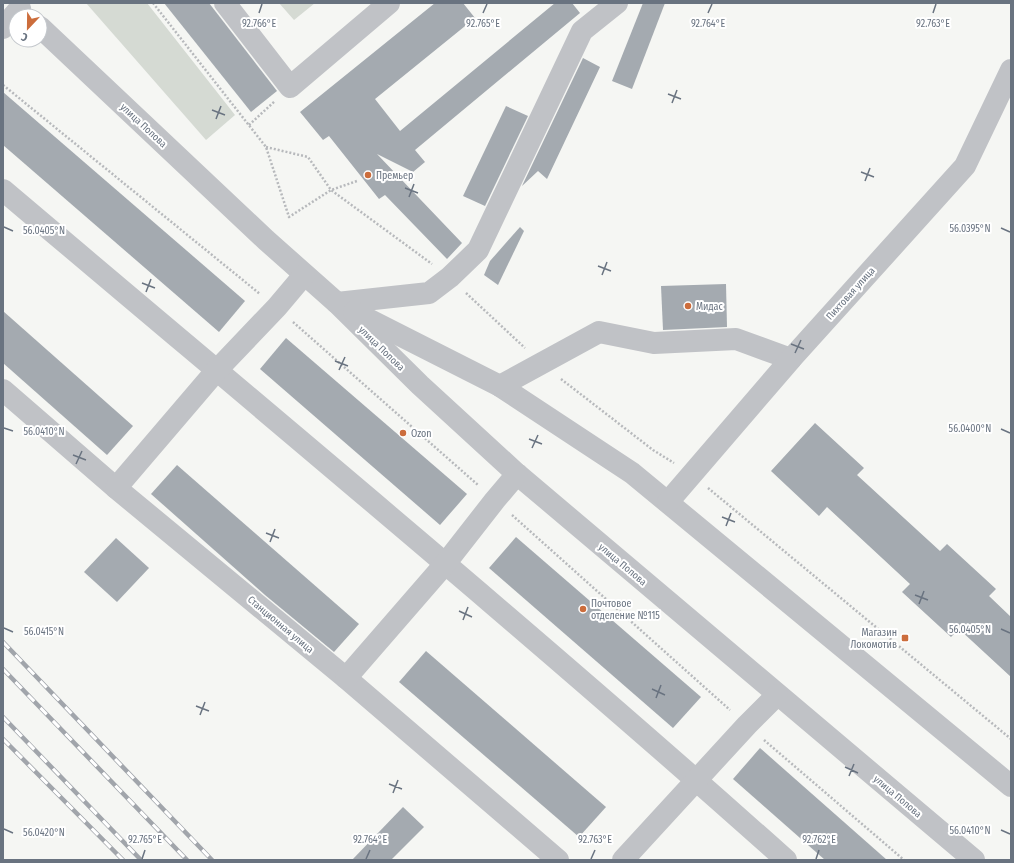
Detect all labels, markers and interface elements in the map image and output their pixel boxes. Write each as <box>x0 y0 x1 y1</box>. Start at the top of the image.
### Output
north arrow <box>8 8 48 48</box>
text: 92.766°E <box>242 18 276 30</box>
text: 92.765°E <box>466 18 500 30</box>
text: 92.764°E <box>691 18 725 30</box>
text: 92.763°E <box>916 18 950 30</box>
text: С <box>19 30 30 44</box>
street label: улица Попова <box>118 101 169 150</box>
marker: Премьер <box>363 170 373 180</box>
place label: Премьер <box>376 170 413 182</box>
text: 56.0395°N <box>949 223 991 235</box>
text: 56.0405°N <box>23 225 65 237</box>
street label: Пихтовая улица <box>824 265 878 323</box>
marker: Мидас <box>683 301 693 311</box>
place label: Мидас <box>696 301 723 313</box>
street label: улица Попова <box>356 324 407 374</box>
text: 56.0400°N <box>949 423 991 435</box>
text: 56.0410°N <box>24 426 64 438</box>
marker: Ozon <box>398 428 408 438</box>
place label: Ozon <box>411 428 432 440</box>
street label: улица Попова <box>596 541 649 588</box>
street label: Станционная улица <box>245 594 316 656</box>
place label: Почтовое отделение №115 <box>591 598 660 622</box>
marker: Почтовое отделение №115 <box>578 604 588 614</box>
text: 56.0405°N <box>949 624 991 636</box>
text: 56.0415°N <box>24 626 64 638</box>
place label: Магазин Локомотив <box>850 627 897 651</box>
marker: Магазин Локомотив <box>900 633 910 643</box>
street label: улица Попова <box>871 773 924 820</box>
text: 56.0410°N <box>950 825 990 837</box>
text: 56.0420°N <box>23 827 65 839</box>
text: 92.765°E <box>128 834 162 846</box>
text: 92.764°E <box>353 834 387 846</box>
text: 92.763°E <box>578 834 612 846</box>
text: 92.762°E <box>802 834 836 846</box>

